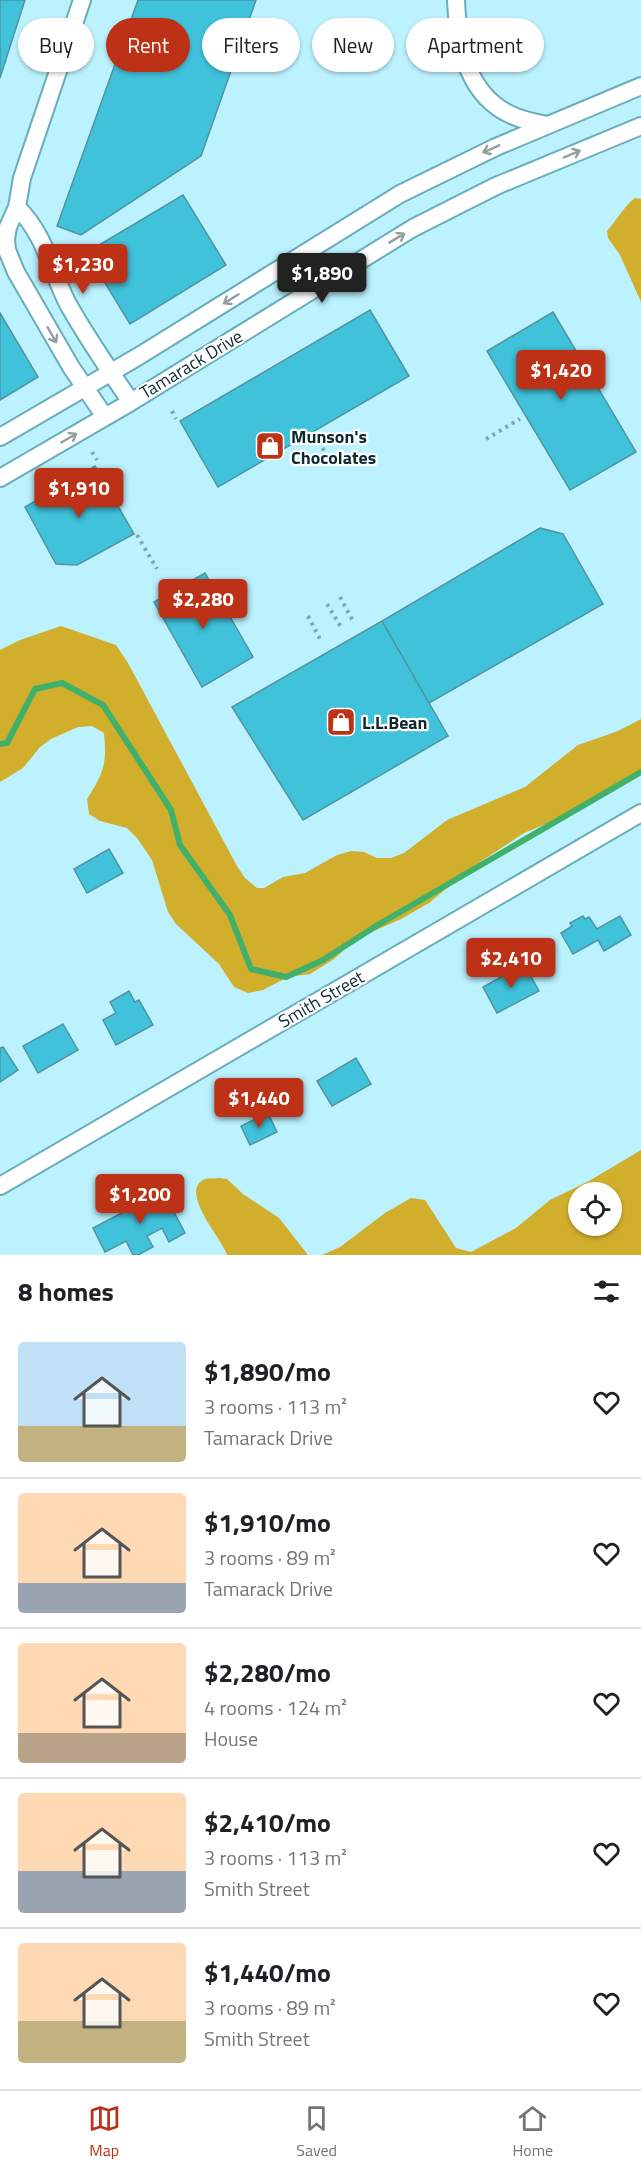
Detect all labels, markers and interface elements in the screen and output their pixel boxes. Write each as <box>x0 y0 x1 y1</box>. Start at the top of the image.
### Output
chip: Buy <box>18 18 94 72</box>
chip: Rent <box>106 18 190 72</box>
chip: Filters <box>202 18 300 72</box>
chip: New <box>312 18 394 72</box>
chip: Apartment <box>406 18 544 72</box>
one-way arrow <box>482 144 500 156</box>
one-way arrow <box>563 148 581 159</box>
one-way arrow <box>388 232 405 244</box>
pin: $1,230 <box>34 244 132 295</box>
text: $1,230 <box>52 248 114 279</box>
pin: $1,890 <box>273 253 371 304</box>
text: $1,890 <box>291 257 353 288</box>
one-way arrow <box>223 293 240 305</box>
street label: Tamarack Drive <box>134 323 248 405</box>
one-way arrow <box>47 326 59 343</box>
pin: $1,420 <box>512 350 610 401</box>
text: $1,420 <box>530 354 592 385</box>
place label: Munson's Chocolates <box>291 423 376 471</box>
shop icon: Munson's Chocolates <box>254 430 286 462</box>
one-way arrow <box>60 432 77 444</box>
pin: $1,910 <box>30 468 128 519</box>
text: $1,910 <box>48 472 110 503</box>
pin: $2,280 <box>154 579 252 630</box>
text: $2,280 <box>172 583 234 614</box>
shop icon: L.L.Bean <box>325 706 357 738</box>
place label: L.L.Bean <box>362 709 428 736</box>
pin: $2,410 <box>462 938 560 989</box>
text: $2,410 <box>480 942 542 973</box>
street label: Smith Street <box>273 963 370 1034</box>
pin: $1,440 <box>210 1078 308 1129</box>
text: $1,440 <box>228 1082 290 1113</box>
pin: $1,200 <box>91 1174 189 1225</box>
text: $1,200 <box>109 1178 171 1209</box>
map controls <box>568 1182 622 1236</box>
button: locate <box>568 1182 622 1236</box>
text: 8 homes <box>18 1272 114 1311</box>
icon: filters <box>590 1275 623 1308</box>
text: $1,890/mo <box>204 1352 331 1391</box>
icon: home <box>66 1366 138 1438</box>
icon: heart <box>590 1386 623 1419</box>
text: 3 rooms · 113 m² <box>204 1391 347 1422</box>
text: Tamarack Drive <box>204 1422 333 1453</box>
text: $1,910/mo <box>204 1503 331 1542</box>
icon: home <box>66 1517 138 1589</box>
icon: heart <box>590 1537 623 1570</box>
text: 3 rooms · 89 m² <box>204 1542 336 1573</box>
text: Tamarack Drive <box>204 1573 333 1604</box>
text: $2,280/mo <box>204 1653 331 1692</box>
icon: home <box>66 1667 138 1739</box>
icon: heart <box>590 1687 623 1720</box>
text: 4 rooms · 124 m² <box>204 1692 347 1723</box>
text: House <box>204 1723 258 1754</box>
text: $2,410/mo <box>204 1803 331 1842</box>
icon: home <box>66 1817 138 1889</box>
icon: heart <box>590 1837 623 1870</box>
text: 3 rooms · 113 m² <box>204 1842 347 1873</box>
text: Smith Street <box>204 1873 310 1904</box>
text: $1,440/mo <box>204 1953 331 1992</box>
icon: home <box>66 1967 138 2039</box>
icon: heart <box>590 1987 623 2020</box>
text: 3 rooms · 89 m² <box>204 1992 336 2023</box>
text: Smith Street <box>204 2023 310 2054</box>
tab: Map <box>88 2102 121 2162</box>
tab: Saved <box>296 2102 337 2162</box>
tab: Home <box>513 2102 553 2162</box>

